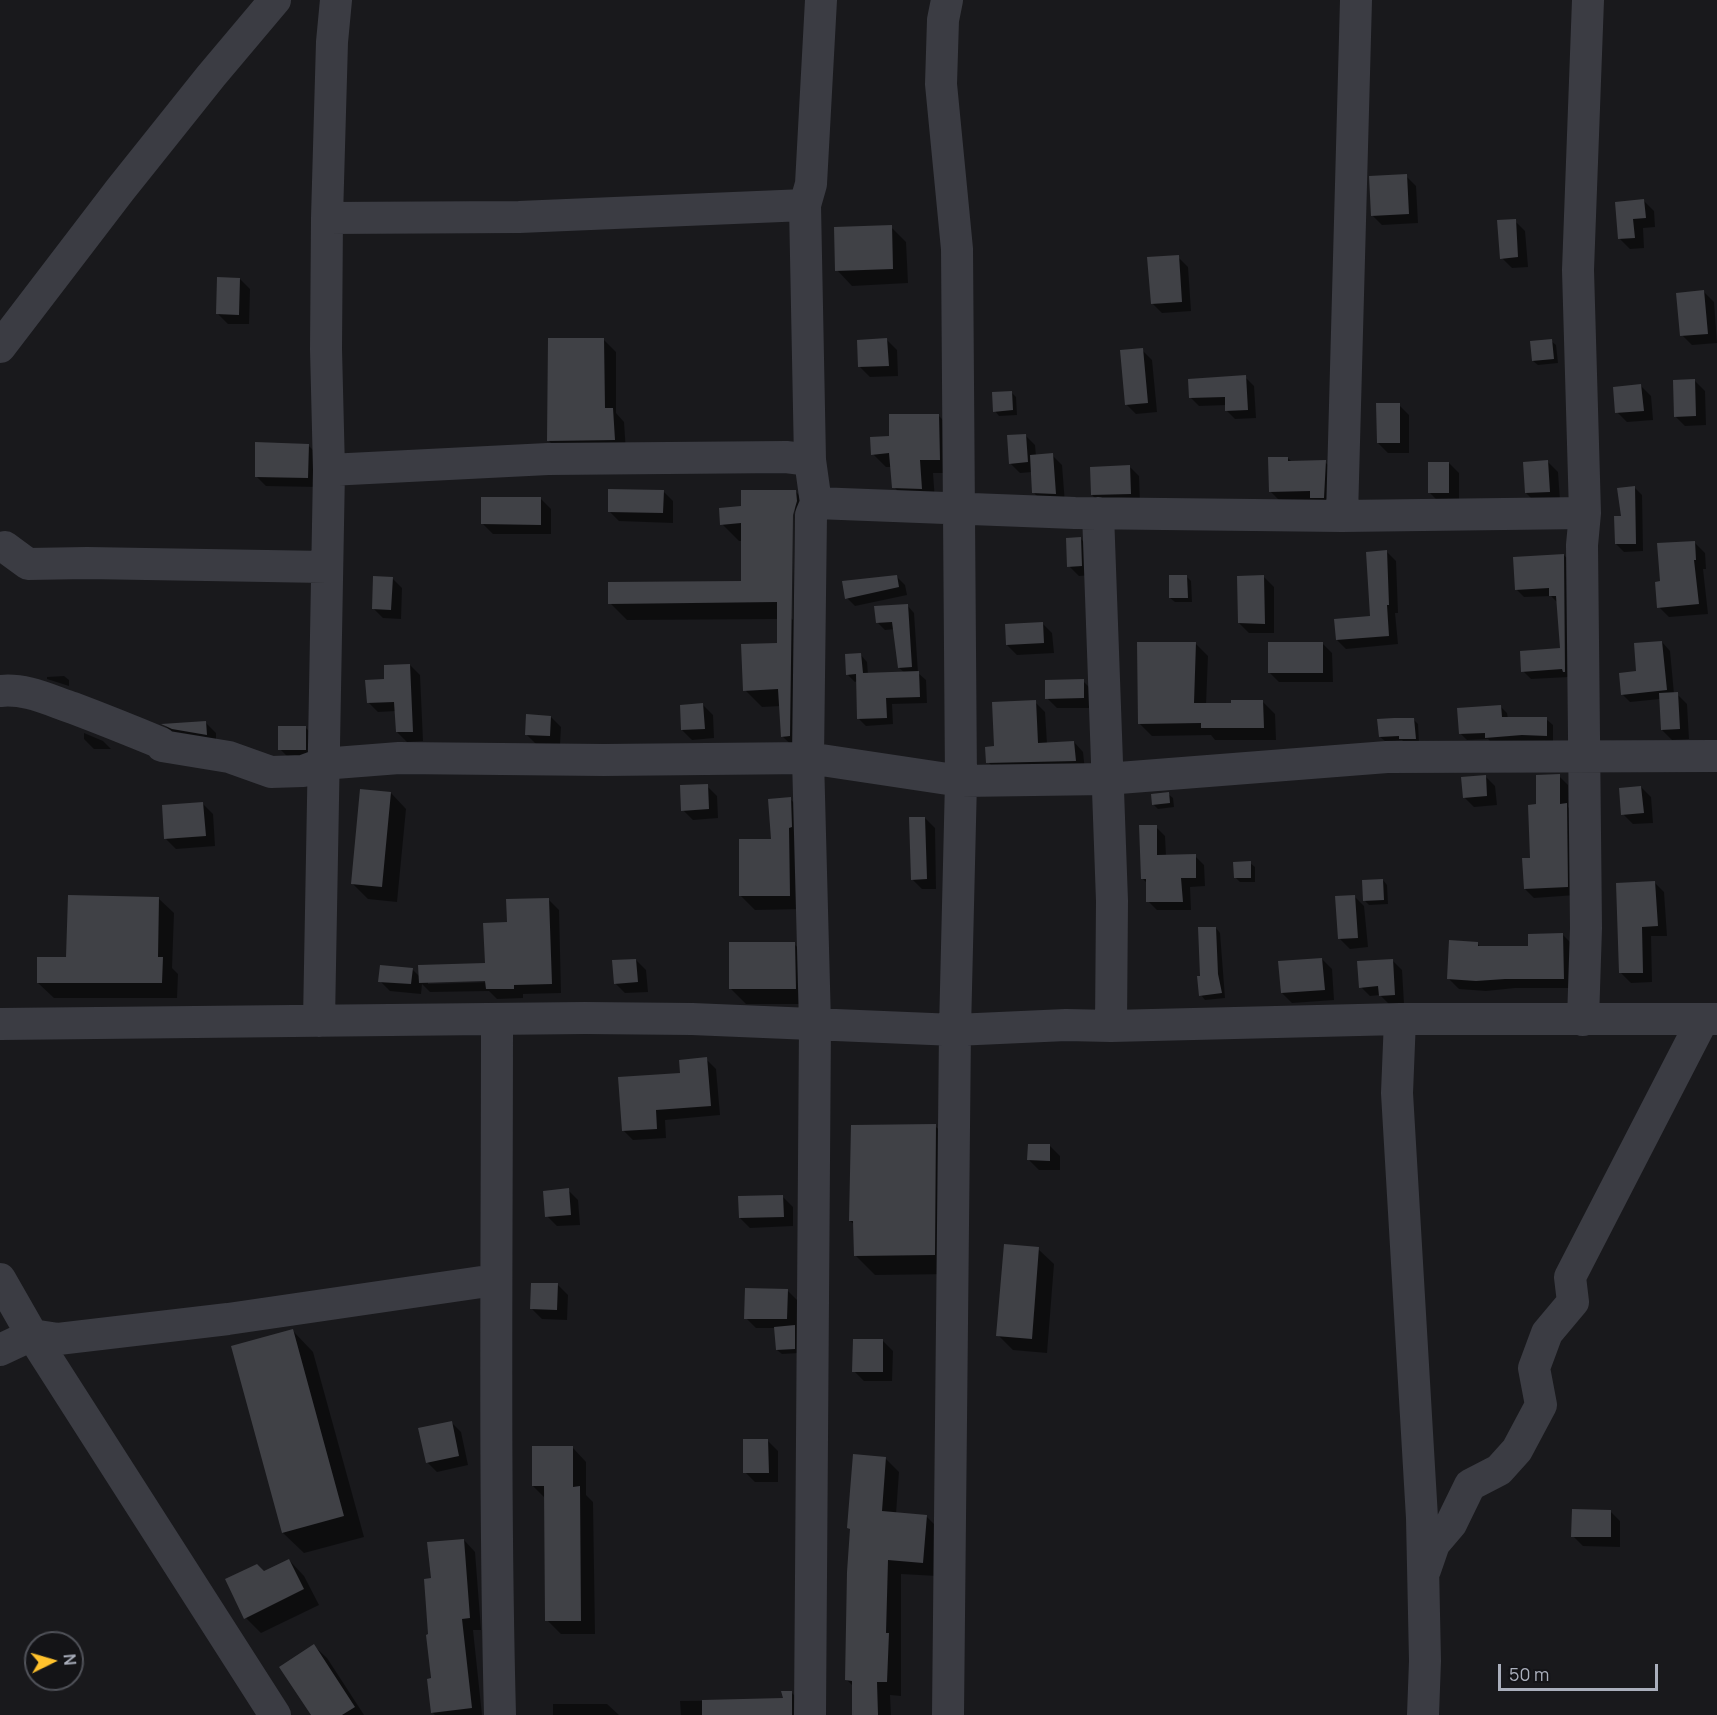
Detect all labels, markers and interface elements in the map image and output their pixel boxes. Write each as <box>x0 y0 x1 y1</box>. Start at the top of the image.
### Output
north arrow <box>24 1631 84 1691</box>
scale bar <box>1501 1652 1662 1690</box>
text: N <box>58 1653 81 1666</box>
text: 50 m <box>1509 1662 1549 1686</box>

